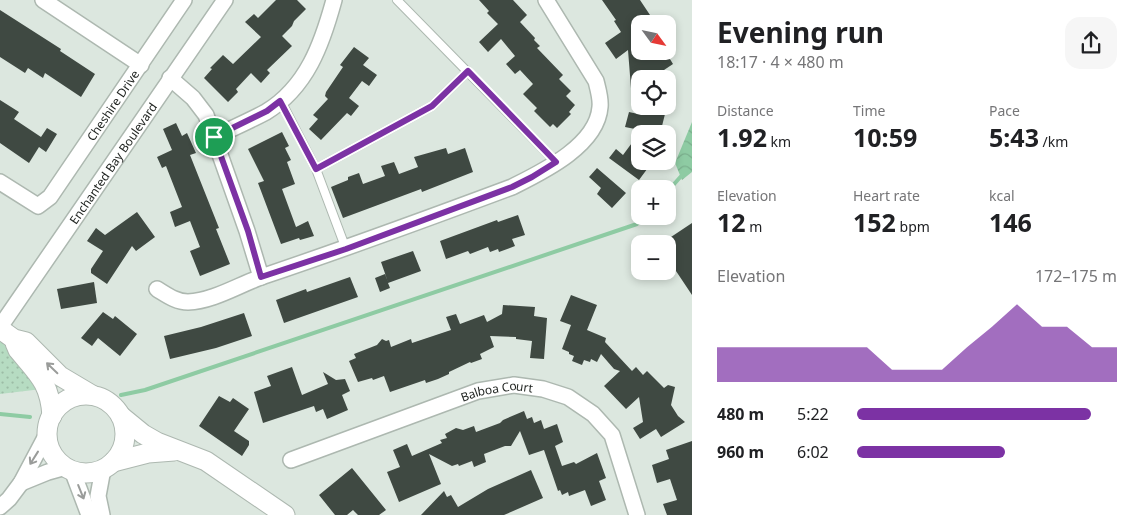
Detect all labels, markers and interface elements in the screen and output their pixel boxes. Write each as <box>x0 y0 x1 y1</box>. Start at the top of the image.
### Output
text: Evening run <box>717 13 884 51</box>
north arrow <box>631 15 676 60</box>
map controls <box>631 15 676 280</box>
button: share <box>1065 17 1117 69</box>
text: 18:17 · 4 × 480 m <box>717 51 844 73</box>
street label: Cheshire Drive <box>82 66 143 144</box>
button: locate <box>631 70 676 115</box>
street label: Enchanted Bay Boulevard <box>65 99 161 227</box>
text: Distance <box>717 101 774 120</box>
text: Time <box>853 101 885 120</box>
text: Pace <box>989 101 1020 120</box>
pin <box>193 116 235 158</box>
text: 1.92 <box>717 120 767 154</box>
text: 10:59 <box>853 120 917 154</box>
text: 5:43 <box>989 120 1039 154</box>
icon: arrive <box>200 123 228 151</box>
button: layers <box>631 125 676 170</box>
text: km <box>767 132 791 151</box>
text: /km <box>1039 132 1068 151</box>
button: + <box>631 180 676 225</box>
text: Elevation <box>717 186 777 205</box>
text: Heart rate <box>853 186 920 205</box>
text: kcal <box>989 186 1015 205</box>
text: 12 <box>717 205 746 239</box>
text: 152 <box>853 205 896 239</box>
text: 146 <box>989 205 1032 239</box>
text: m <box>746 217 762 236</box>
text: bpm <box>896 217 930 236</box>
button: − <box>631 235 676 280</box>
text: Elevation <box>717 265 785 287</box>
text: 172–175 m <box>1035 265 1117 287</box>
one-way arrow <box>45 362 58 374</box>
street label: Balboa Court <box>458 376 535 405</box>
text: 480 m <box>717 403 764 425</box>
text: 5:22 <box>797 403 829 425</box>
text: 960 m <box>717 441 764 463</box>
text: 6:02 <box>797 441 829 463</box>
one-way arrow <box>29 451 39 465</box>
one-way arrow <box>77 484 87 499</box>

